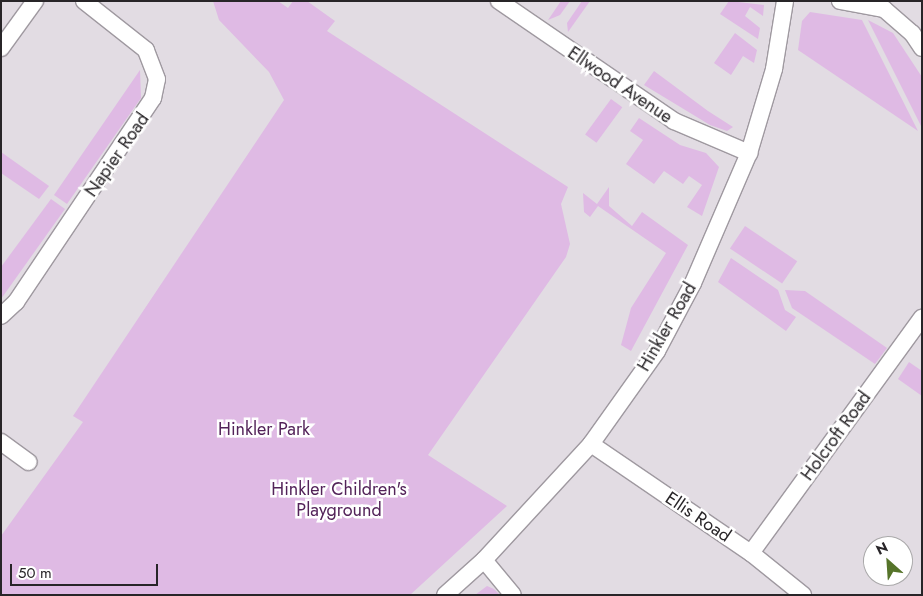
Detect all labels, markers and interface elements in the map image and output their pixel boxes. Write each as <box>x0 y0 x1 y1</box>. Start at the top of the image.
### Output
street label: Ellwood Avenue <box>564 42 676 128</box>
street label: Napier Road <box>80 109 154 201</box>
street label: Hinkler Road <box>633 279 701 375</box>
street label: Holcroft Road <box>796 387 876 485</box>
park label: Hinkler Park <box>218 418 310 440</box>
park label: Hinkler Children's Playground <box>271 479 407 522</box>
street label: Ellis Road <box>661 487 735 547</box>
north arrow <box>863 536 913 586</box>
text: N <box>872 537 891 560</box>
scale bar <box>12 554 160 586</box>
text: 50 m <box>18 562 52 584</box>

